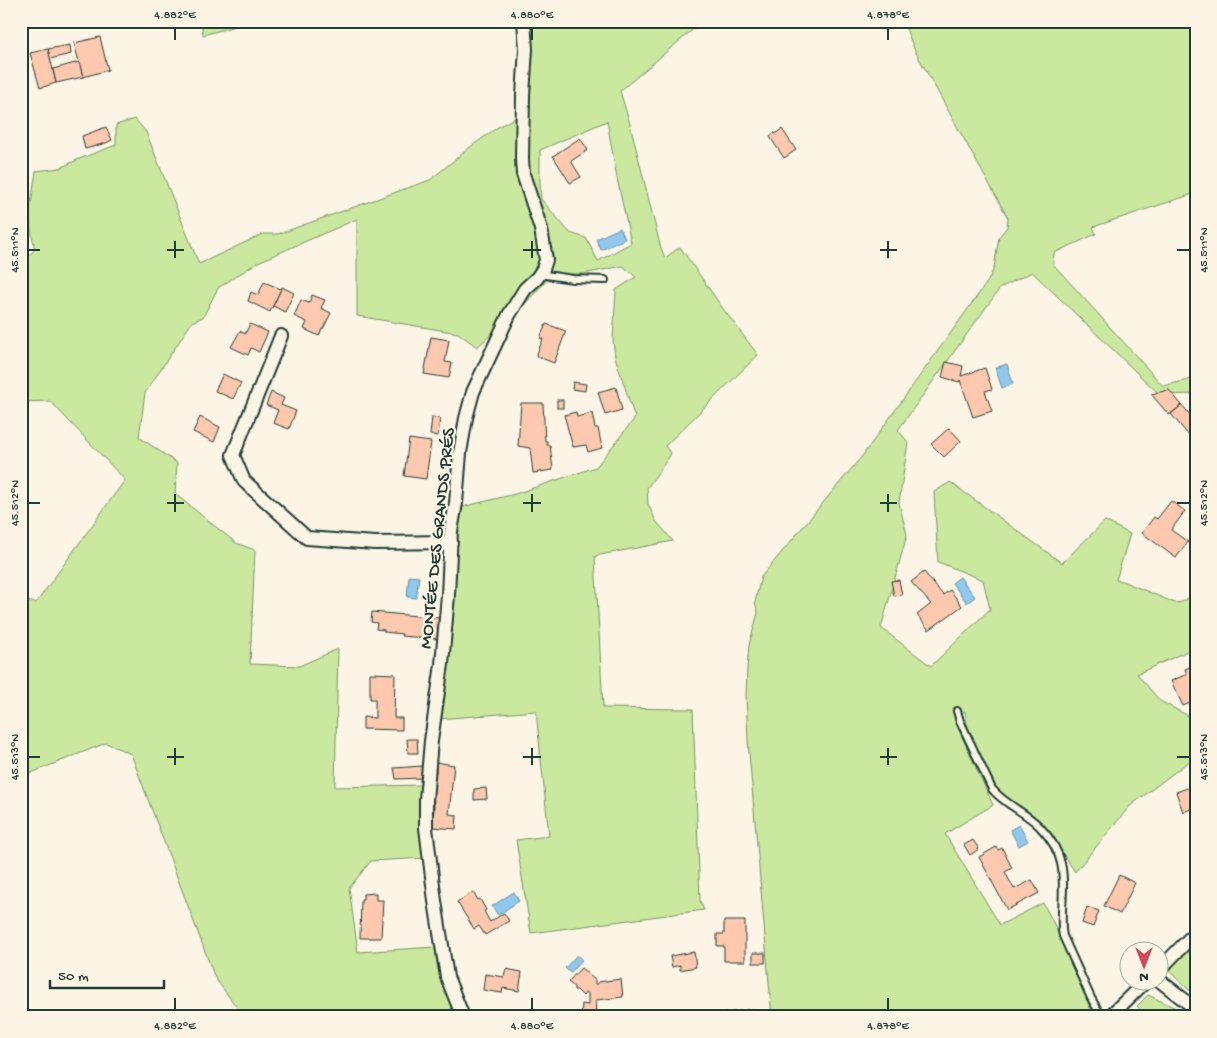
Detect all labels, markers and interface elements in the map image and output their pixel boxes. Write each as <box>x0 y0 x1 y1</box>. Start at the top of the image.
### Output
text: 4.882°E <box>154 9 196 23</box>
text: 4.880°E <box>511 9 554 23</box>
text: 4.878°E <box>867 9 909 23</box>
text: 45.511°N <box>9 227 23 273</box>
text: 45.511°N <box>1198 227 1212 273</box>
street label: MONTÉE DES GRANDS PRÉS <box>415 426 462 650</box>
text: 45.512°N <box>9 480 23 526</box>
text: 45.512°N <box>1198 480 1212 526</box>
text: 45.513°N <box>9 734 23 780</box>
text: 45.513°N <box>1198 734 1212 780</box>
north arrow <box>1120 940 1170 990</box>
scale bar <box>50 958 164 990</box>
text: 50 m <box>58 968 89 986</box>
text: N <box>1139 968 1149 985</box>
text: 4.882°E <box>154 1020 196 1034</box>
text: 4.880°E <box>511 1020 554 1034</box>
text: 4.878°E <box>867 1020 909 1034</box>

